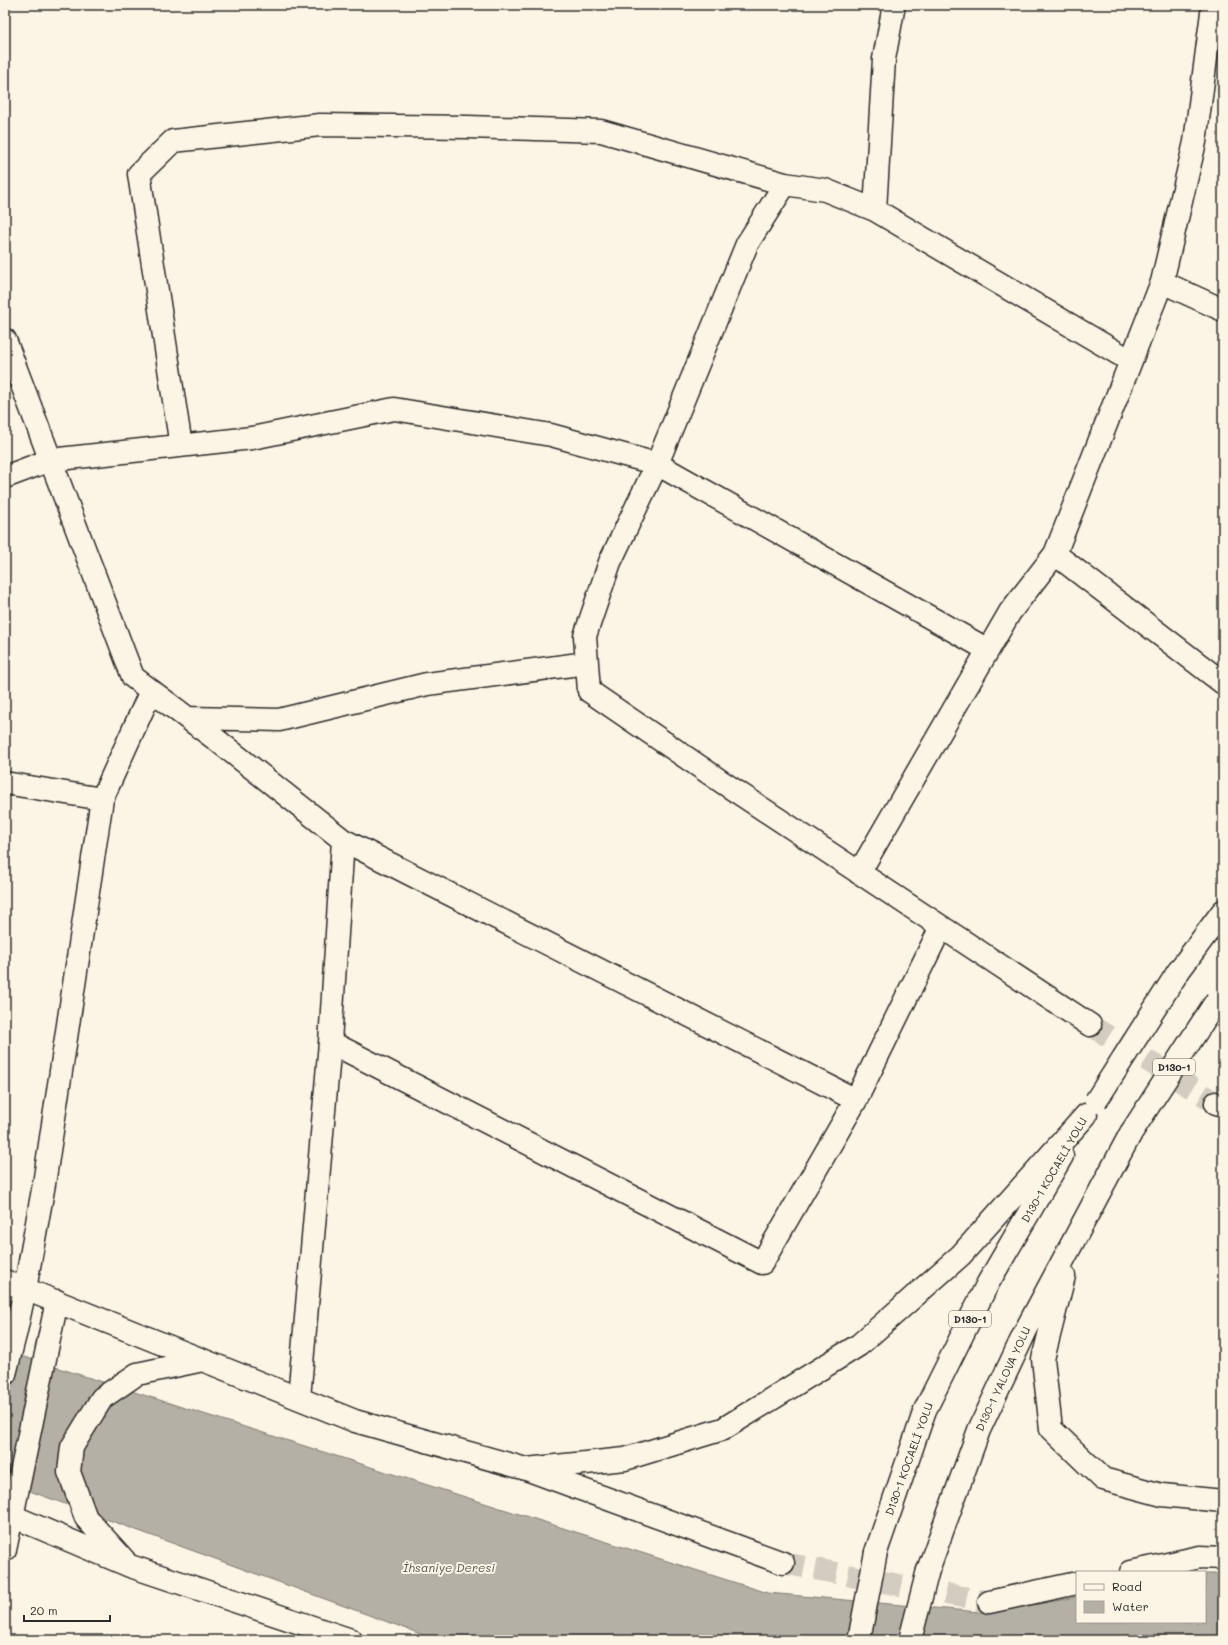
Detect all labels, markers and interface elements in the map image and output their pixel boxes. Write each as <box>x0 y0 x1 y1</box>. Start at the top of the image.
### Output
road number: D130-1 <box>1153 1059 1195 1075</box>
street label: D130-1 KOCAELİ YOLU <box>1017 1114 1090 1225</box>
road number: D130-1 <box>949 1311 991 1327</box>
street label: D130-1 YALOVA YOLU <box>972 1324 1033 1433</box>
street label: D130-1 KOCAELİ YOLU <box>881 1400 936 1517</box>
water label: İhsaniye Deresi <box>403 1559 495 1575</box>
legend <box>1076 1571 1206 1623</box>
text: Road <box>1112 1578 1142 1594</box>
scale bar <box>24 1597 110 1623</box>
text: Water <box>1112 1598 1149 1614</box>
text: 20 m <box>30 1602 58 1618</box>

